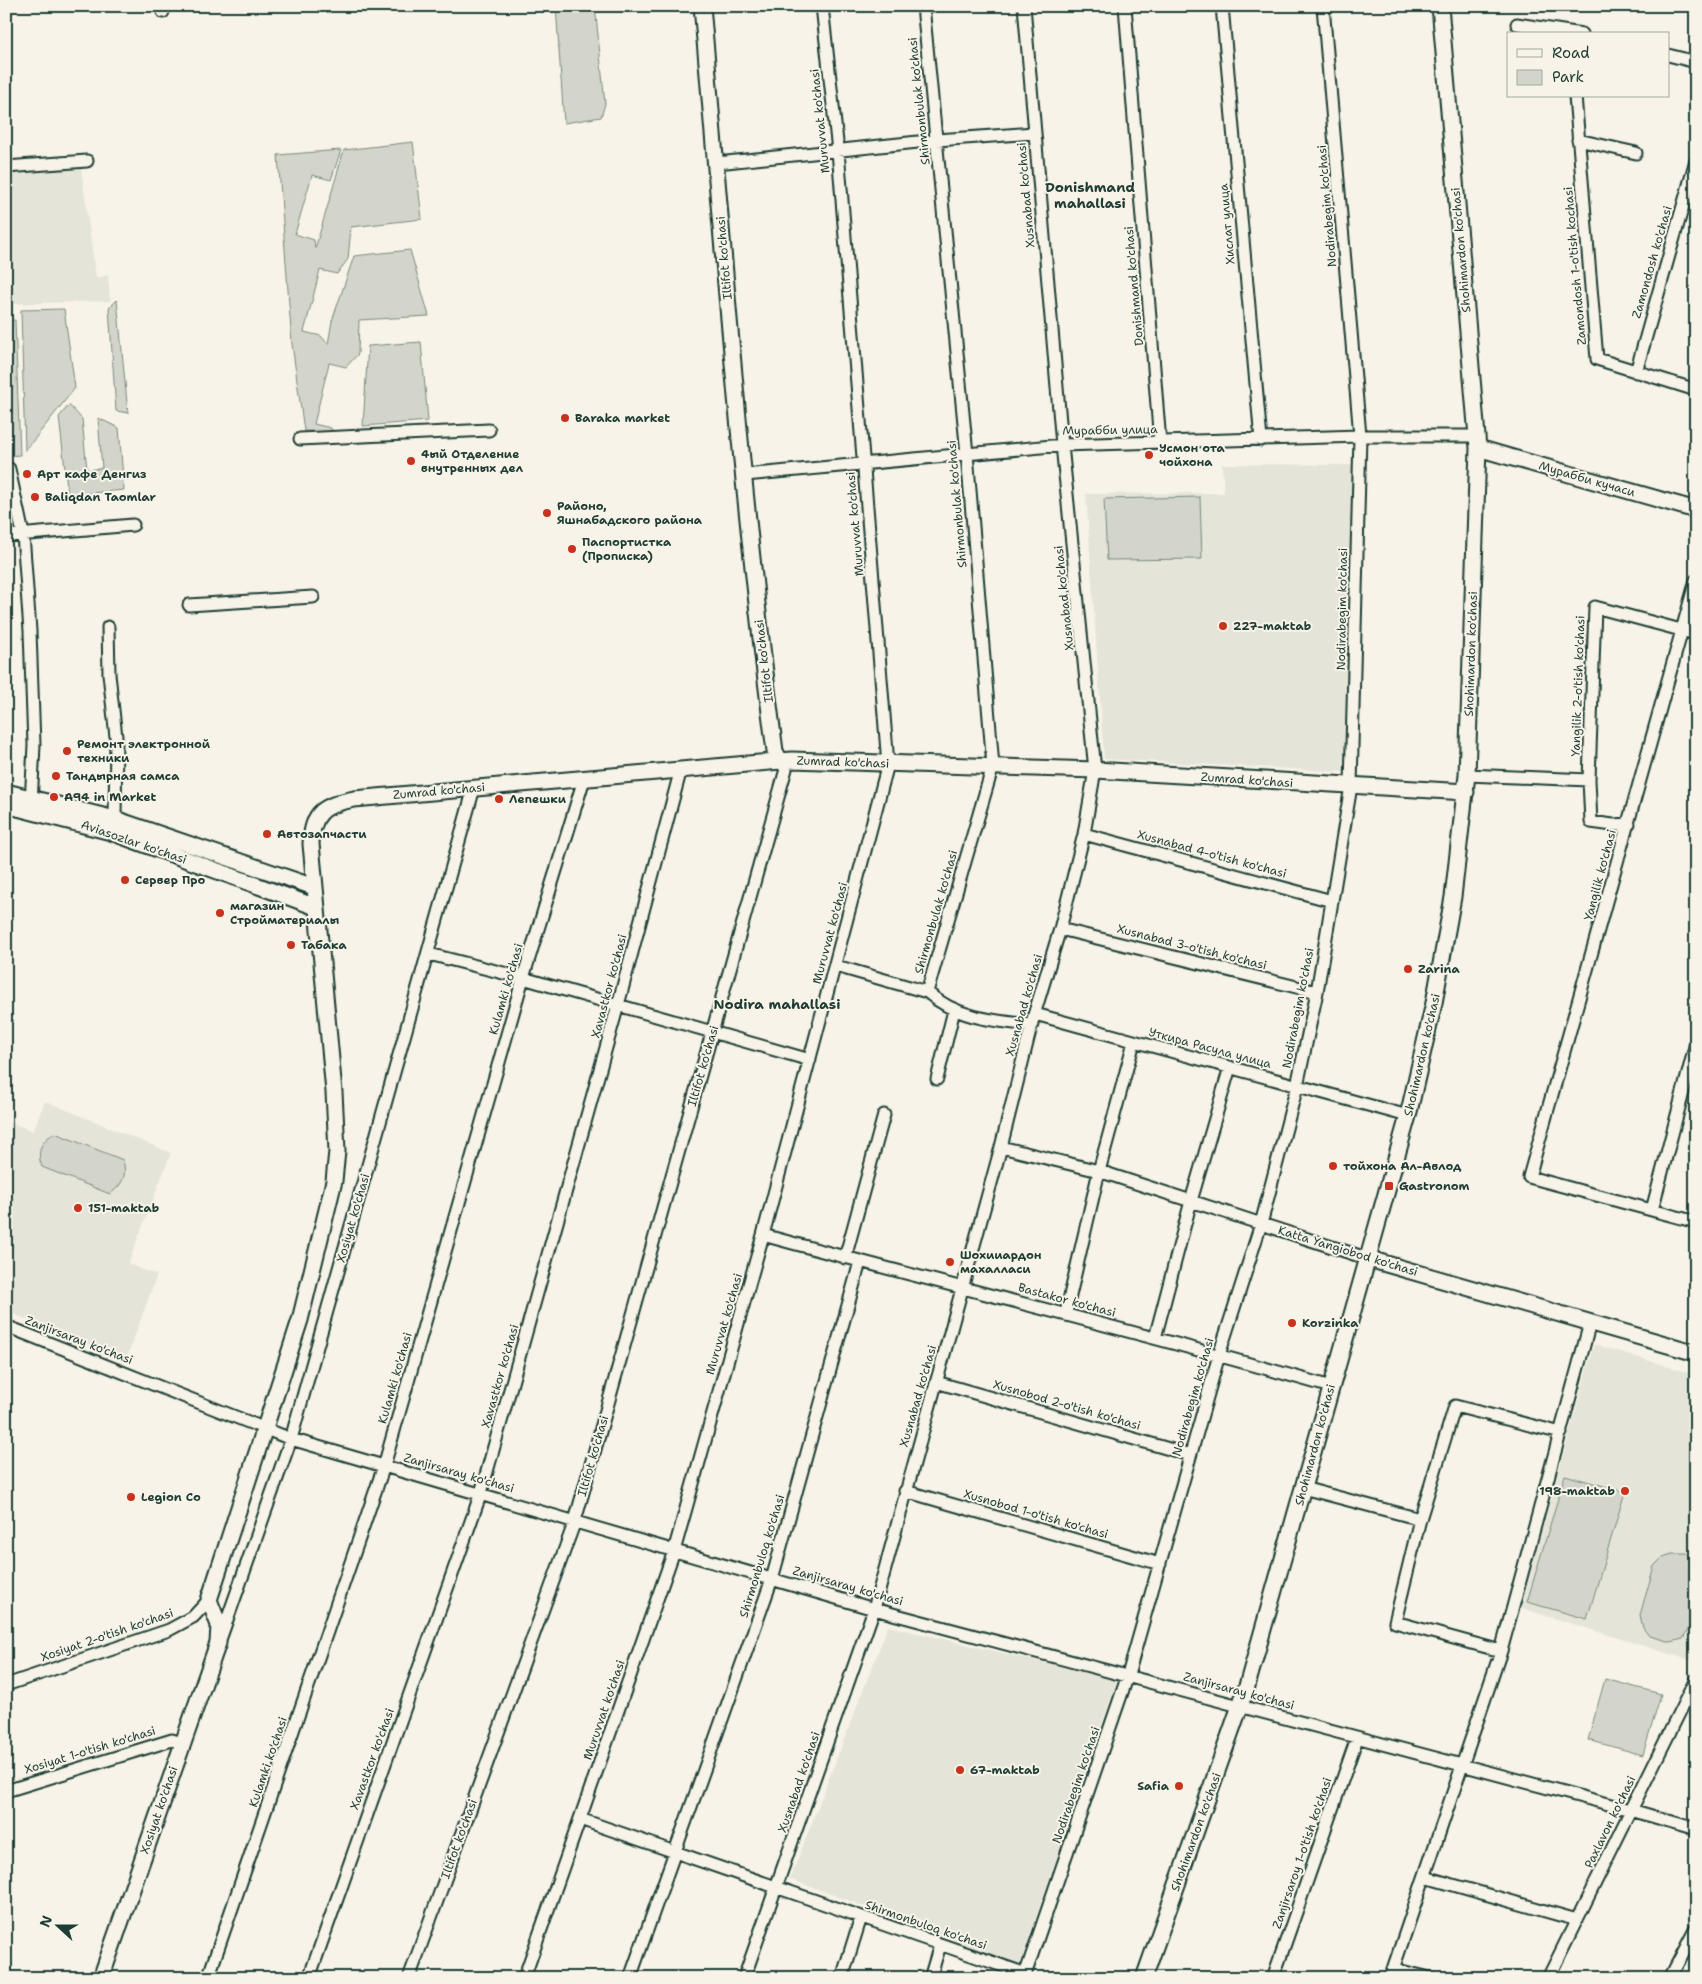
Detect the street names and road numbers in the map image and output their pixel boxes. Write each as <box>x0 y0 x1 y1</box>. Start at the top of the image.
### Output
street label: Shirmonbulak ko'chasi <box>904 36 934 166</box>
street label: Muruvvat ko'chasi <box>807 68 833 174</box>
street label: Xusnabad ko'chasi <box>1013 142 1039 248</box>
street label: Nodirabegim ko'chasi <box>1314 144 1340 268</box>
street label: Хислат улица <box>1215 182 1239 265</box>
street label: Zamondosh 1-o'tish kochasi <box>1560 186 1590 346</box>
street label: Shohimardon ko'chasi <box>1448 187 1474 313</box>
street label: Zamondosh ko'chasi <box>1628 204 1676 320</box>
street label: Iltifot ko'chasi <box>712 216 736 300</box>
street label: Donishmand ko'chasi <box>1121 225 1147 347</box>
street label: Мурабби улица <box>1062 421 1158 439</box>
street label: Shirmonbulak ko'chasi <box>943 439 971 569</box>
street label: Мурабби кучаси <box>1537 458 1637 500</box>
street label: Muruvvat ko'chasi <box>842 471 868 577</box>
street label: Xusnabad ko'chasi <box>1051 545 1077 651</box>
street label: Nodirabegim ko'chasi <box>1333 547 1351 671</box>
street label: Shohimardon ko'chasi <box>1461 591 1481 717</box>
street label: Yangilik 2-o'tish ko'chasi <box>1568 615 1588 757</box>
street label: Iltifot ko'chasi <box>751 619 777 703</box>
street label: Zumrad ko'chasi <box>796 752 890 772</box>
street label: Zumrad ko'chasi <box>1200 769 1294 791</box>
street label: Zumrad ko'chasi <box>392 779 486 803</box>
street label: Aviasozlar ko'chasi <box>79 816 189 868</box>
street label: Xusnabad 4-o'tish ko'chasi <box>1136 826 1288 882</box>
street label: Yangilik ko'chasi <box>1580 828 1620 922</box>
street label: Shirmonbulak ko'chasi <box>911 848 961 976</box>
street label: Muruvvat ko'chasi <box>809 880 851 986</box>
street label: Xusnabad 3-o'tish ko'chasi <box>1116 921 1268 973</box>
street label: Xavastkor ko'chasi <box>587 932 631 1040</box>
street label: Kulamki ko'chasi <box>485 941 527 1037</box>
street label: Nodirabegim ko'chasi <box>1278 946 1318 1070</box>
street label: Xusnabad ko'chasi <box>1002 952 1046 1058</box>
street label: Shohimardon ko'chasi <box>1400 992 1444 1118</box>
street label: Iltifot ko'chasi <box>684 1024 722 1108</box>
street label: Уткира Расула улица <box>1147 1024 1274 1072</box>
street label: Xosiyat ko'chasi <box>333 1172 373 1264</box>
street label: Katta Yangiobod ko'chasi <box>1276 1222 1420 1280</box>
street label: Muruvvat ko'chasi <box>702 1271 746 1377</box>
street label: Bastakor ko'chasi <box>1016 1279 1118 1321</box>
street label: Zanjirsaray ko'chasi <box>23 1312 135 1368</box>
street label: Xavastkor ko'chasi <box>478 1322 522 1430</box>
street label: Kulamki ko'chasi <box>374 1330 416 1426</box>
street label: Nodirabegim ko'chasi <box>1168 1336 1218 1458</box>
street label: Xusnabad ko'chasi <box>896 1343 940 1449</box>
street label: Xusnobod 2-o'tish ko'chasi <box>991 1376 1143 1434</box>
street label: Shohimardon ko'chasi <box>1291 1382 1339 1508</box>
street label: Iltifot ko'chasi <box>574 1414 612 1498</box>
street label: Zanjirsaray ko'chasi <box>402 1450 516 1496</box>
street label: Xusnobod 1-o'tish ko'chasi <box>962 1486 1110 1542</box>
street label: Shirmonbuloq ko'chasi <box>736 1492 788 1620</box>
street label: Zanjirsaray ko'chasi <box>791 1563 905 1609</box>
street label: Xosiyat 2-o'tish ko'chasi <box>39 1605 175 1665</box>
street label: Muruvvat ko'chasi <box>579 1658 629 1762</box>
street label: Zanjirsaray ko'chasi <box>1182 1668 1296 1714</box>
street label: Xavastkor ko'chasi <box>346 1706 398 1812</box>
street label: Kulamki ko'chasi <box>245 1715 291 1809</box>
street label: Xosiyat 1-o'tish ko'chasi <box>23 1722 157 1778</box>
street label: Nodirabegim ko'chasi <box>1048 1724 1104 1846</box>
street label: Xusnabad ko'chasi <box>774 1729 824 1835</box>
street label: Xosiyat ko'chasi <box>136 1764 182 1856</box>
street label: Shohimardon ko'chasi <box>1167 1770 1225 1894</box>
street label: Paxlavon ko'chasi <box>1581 1773 1639 1871</box>
street label: Zanjirsaroy 1-o'tish ko'chasi <box>1269 1775 1335 1931</box>
street label: Iltifot ko'chasi <box>437 1797 481 1881</box>
street label: Shirmonbuloq ko'chasi <box>863 1897 989 1953</box>

